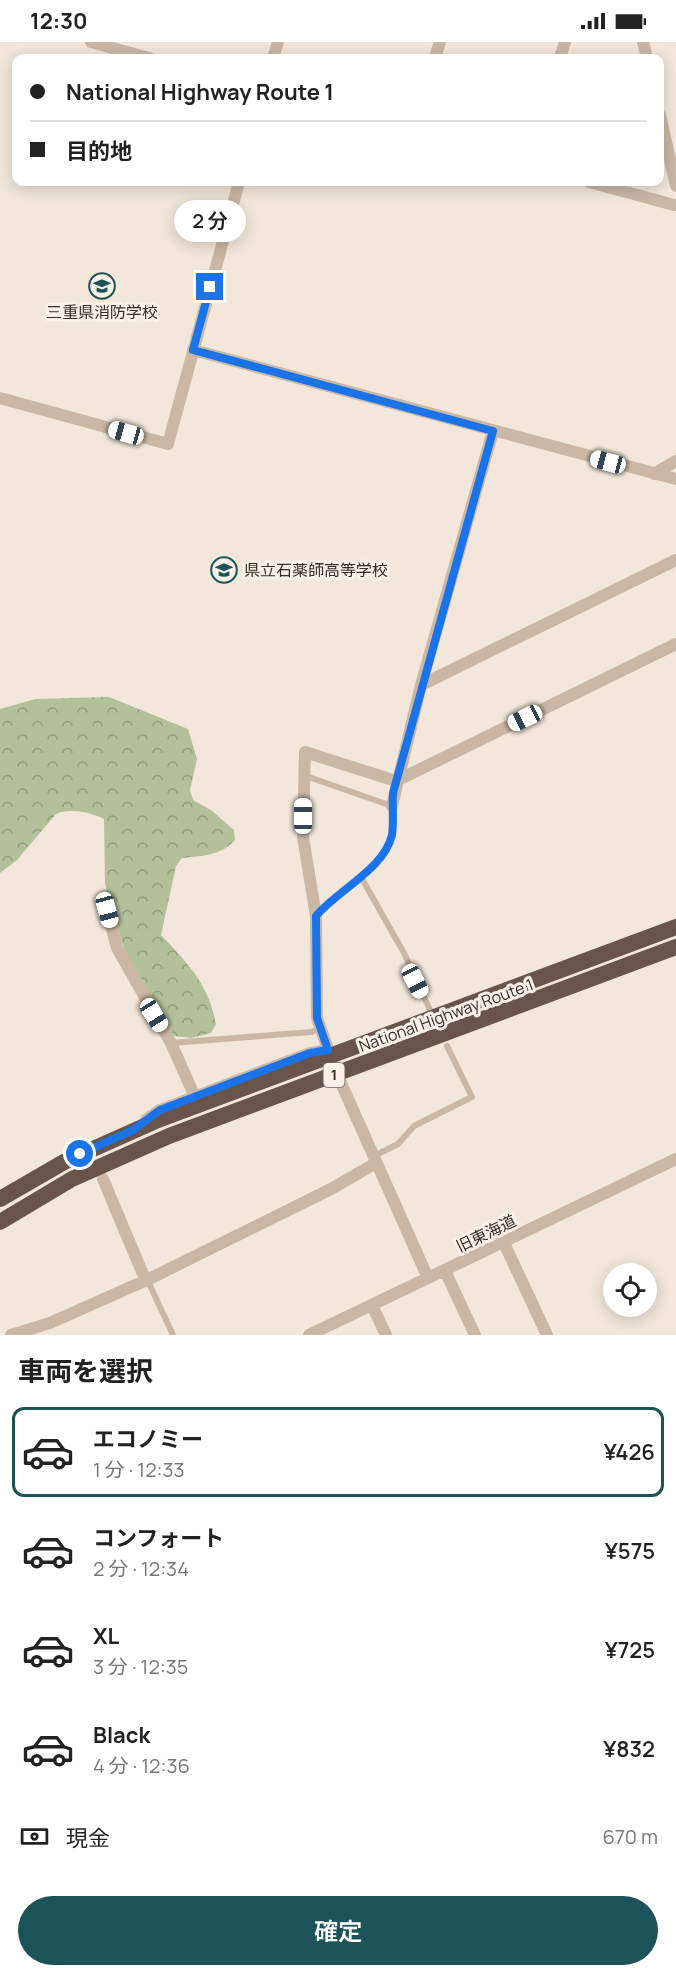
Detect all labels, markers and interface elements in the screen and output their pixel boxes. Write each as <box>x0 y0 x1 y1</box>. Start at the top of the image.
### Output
text: 12:30 <box>30 6 88 36</box>
text: National Highway Route 1 <box>66 77 334 107</box>
text: 目的地 <box>66 136 132 166</box>
callout: 2 分 <box>174 200 246 242</box>
text: 2 分 <box>192 207 228 234</box>
school or university icon: 三重県消防学校 <box>87 271 117 301</box>
route end <box>196 273 223 300</box>
place label: 三重県消防学校 <box>46 301 158 323</box>
car <box>106 419 146 447</box>
car <box>588 449 628 475</box>
school or university icon: 県立石薬師高等学校 <box>209 555 239 585</box>
place label: 県立石薬師高等学校 <box>244 559 388 581</box>
car <box>505 702 545 734</box>
car <box>294 798 312 834</box>
car <box>94 890 120 930</box>
car <box>399 961 431 1001</box>
street label: National Highway Route 1 <box>356 973 536 1057</box>
car <box>137 995 171 1035</box>
road number: 1 <box>324 1063 344 1087</box>
route start <box>66 1140 93 1167</box>
street label: 旧東海道 <box>452 1209 520 1257</box>
map controls <box>603 1263 657 1317</box>
button: locate <box>603 1263 657 1317</box>
text: 車両を選択 <box>18 1352 153 1389</box>
text: エコノミー <box>93 1424 203 1454</box>
icon: car <box>21 1425 75 1479</box>
text: ¥426 <box>604 1437 655 1467</box>
text: 1 分 · 12:33 <box>93 1456 185 1483</box>
text: コンフォート <box>93 1523 224 1553</box>
icon: car <box>21 1524 75 1578</box>
text: ¥575 <box>605 1536 655 1566</box>
text: 2 分 · 12:34 <box>93 1555 189 1582</box>
text: XL <box>93 1621 119 1651</box>
icon: car <box>21 1623 75 1677</box>
text: ¥725 <box>605 1635 655 1665</box>
text: 3 分 · 12:35 <box>93 1653 188 1680</box>
text: Black <box>93 1720 150 1750</box>
icon: car <box>21 1722 75 1776</box>
text: ¥832 <box>603 1734 655 1764</box>
text: 4 分 · 12:36 <box>93 1752 190 1779</box>
icon: cash <box>18 1820 51 1853</box>
text: 現金 <box>66 1823 110 1853</box>
text: 670 m <box>602 1823 658 1850</box>
button: 確定 <box>18 1896 658 1965</box>

